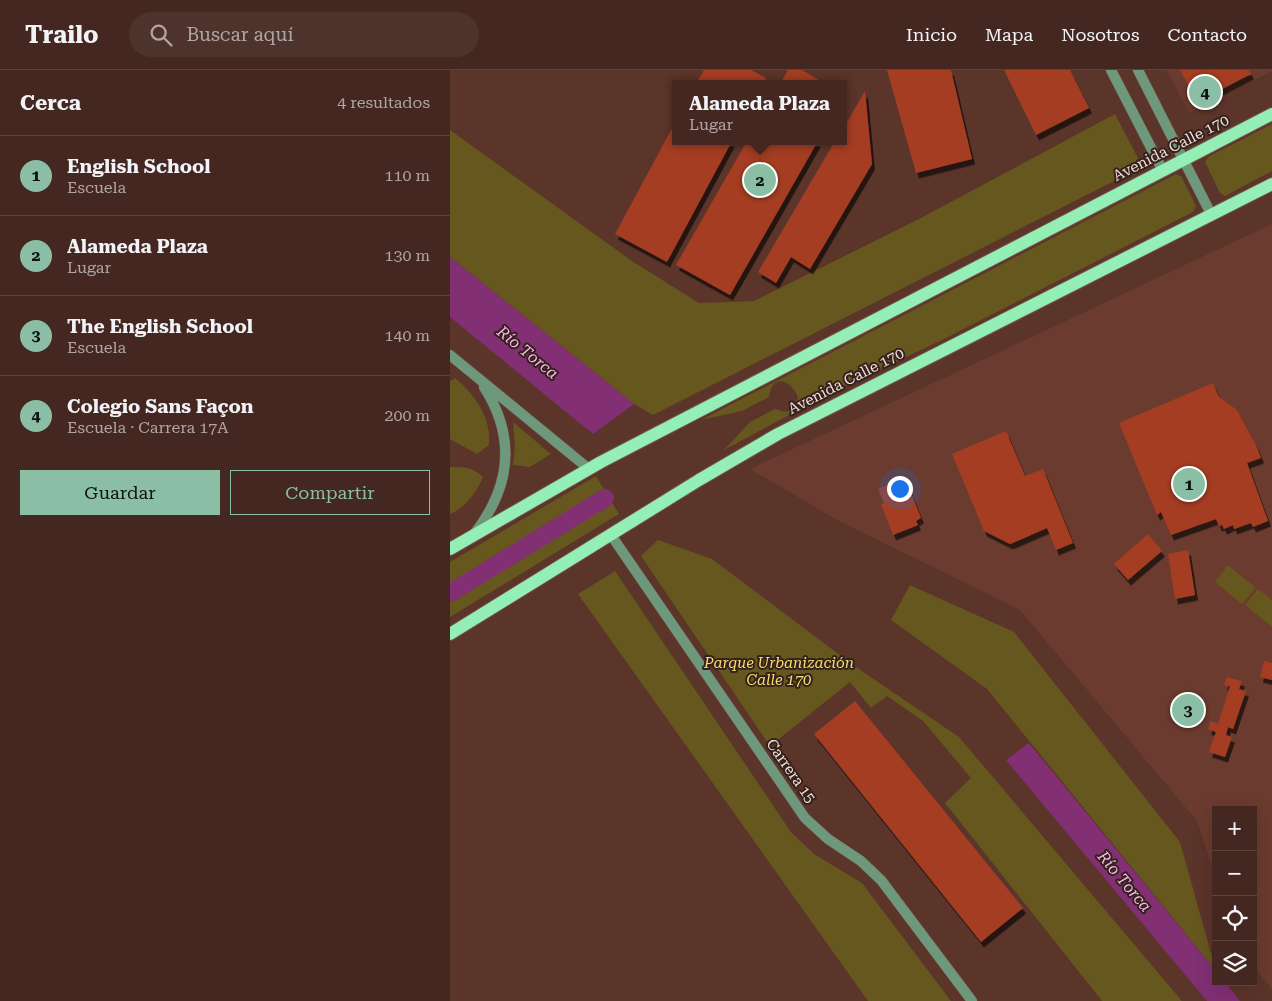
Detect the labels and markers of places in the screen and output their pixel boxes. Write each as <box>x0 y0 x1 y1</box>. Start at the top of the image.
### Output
pin: 4 <box>1189 73 1221 111</box>
pin: 2 <box>744 161 776 199</box>
pin: 1 <box>1173 465 1205 503</box>
pin: 3 <box>1172 691 1204 729</box>

